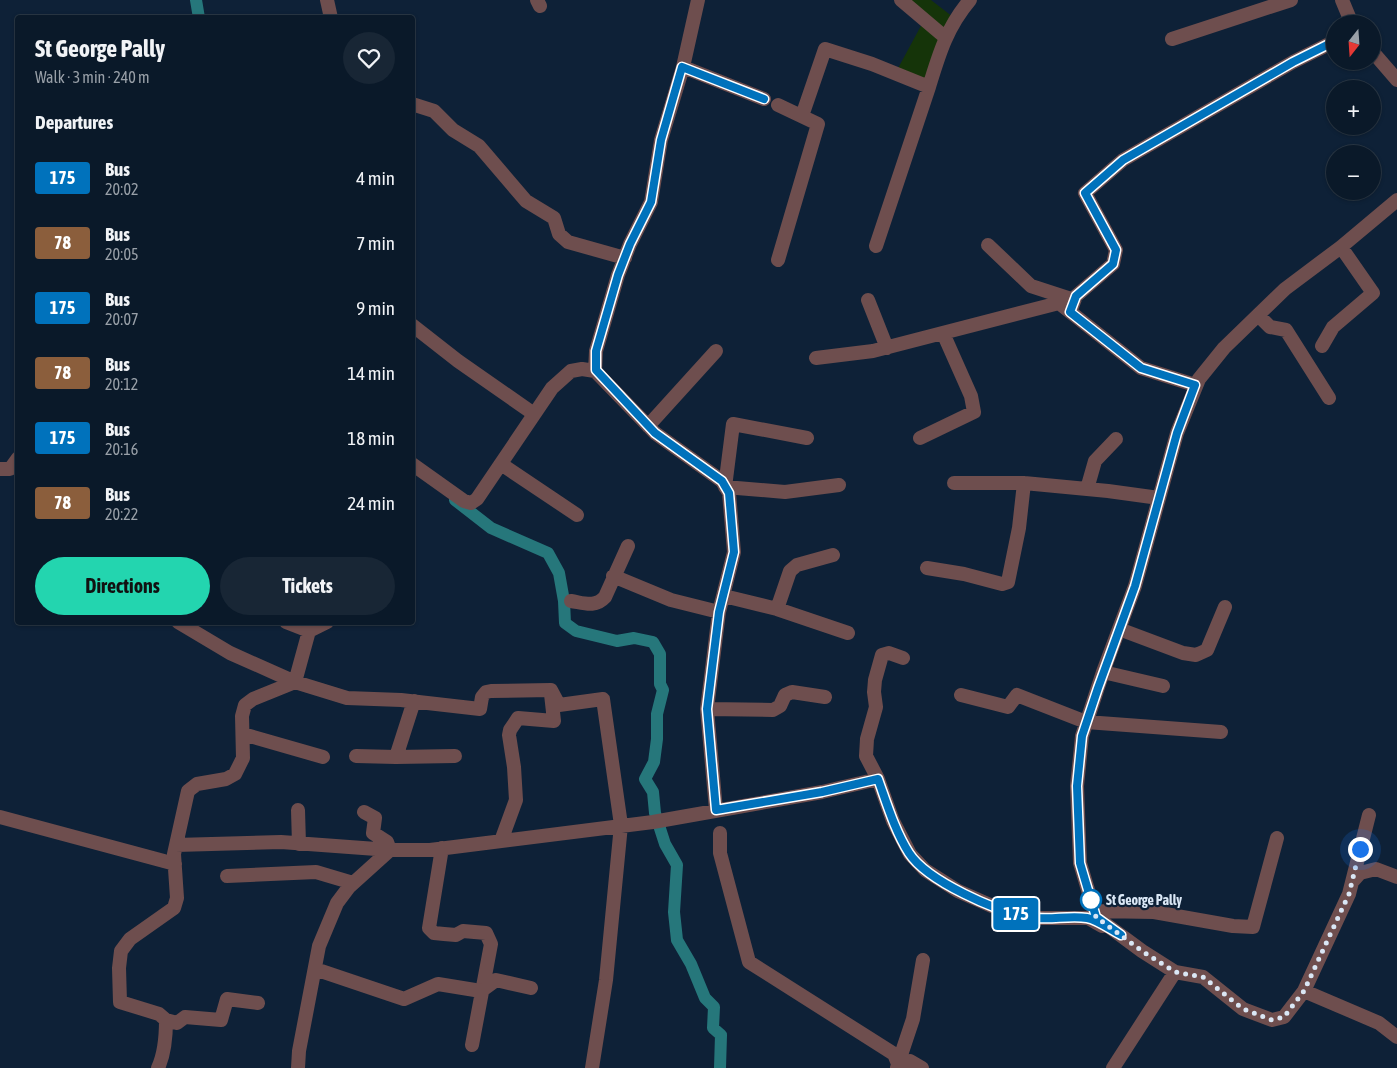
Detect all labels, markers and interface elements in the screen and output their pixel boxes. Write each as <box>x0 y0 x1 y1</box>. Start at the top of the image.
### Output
north arrow <box>1326 15 1381 70</box>
map controls <box>1326 15 1381 200</box>
button: heart <box>343 32 395 84</box>
text: St George Pally <box>35 35 165 62</box>
text: Walk · 3 min · 240 m <box>35 68 149 86</box>
button: + <box>1326 80 1381 135</box>
text: Departures <box>35 111 113 133</box>
button: − <box>1326 145 1381 200</box>
text: Bus <box>105 158 130 180</box>
text: 175 <box>50 167 75 188</box>
text: 4 min <box>356 167 395 189</box>
text: 20:02 <box>105 180 139 198</box>
text: Bus <box>105 223 130 245</box>
text: 78 <box>54 232 71 253</box>
text: 7 min <box>356 232 395 254</box>
text: 20:05 <box>105 245 139 263</box>
text: Bus <box>105 288 130 310</box>
text: 175 <box>50 297 75 318</box>
text: 9 min <box>356 297 395 319</box>
text: 20:07 <box>105 310 139 328</box>
text: Bus <box>105 353 130 375</box>
text: 78 <box>54 362 71 383</box>
text: 14 min <box>347 362 395 384</box>
text: 20:12 <box>105 375 138 393</box>
text: Bus <box>105 418 130 440</box>
text: 175 <box>50 427 75 448</box>
text: 18 min <box>347 427 395 449</box>
text: 20:16 <box>105 440 138 458</box>
text: Bus <box>105 483 130 505</box>
text: 78 <box>54 492 71 513</box>
text: 24 min <box>347 492 395 514</box>
text: 20:22 <box>105 505 138 523</box>
button: Directions <box>35 557 210 615</box>
button: Tickets <box>220 557 395 615</box>
your location <box>1348 837 1373 862</box>
marker: St George Pally <box>1080 889 1102 911</box>
place label: St George Pally <box>1106 892 1182 908</box>
line badge: 175 <box>987 898 1045 930</box>
text: 175 <box>1003 903 1029 924</box>

